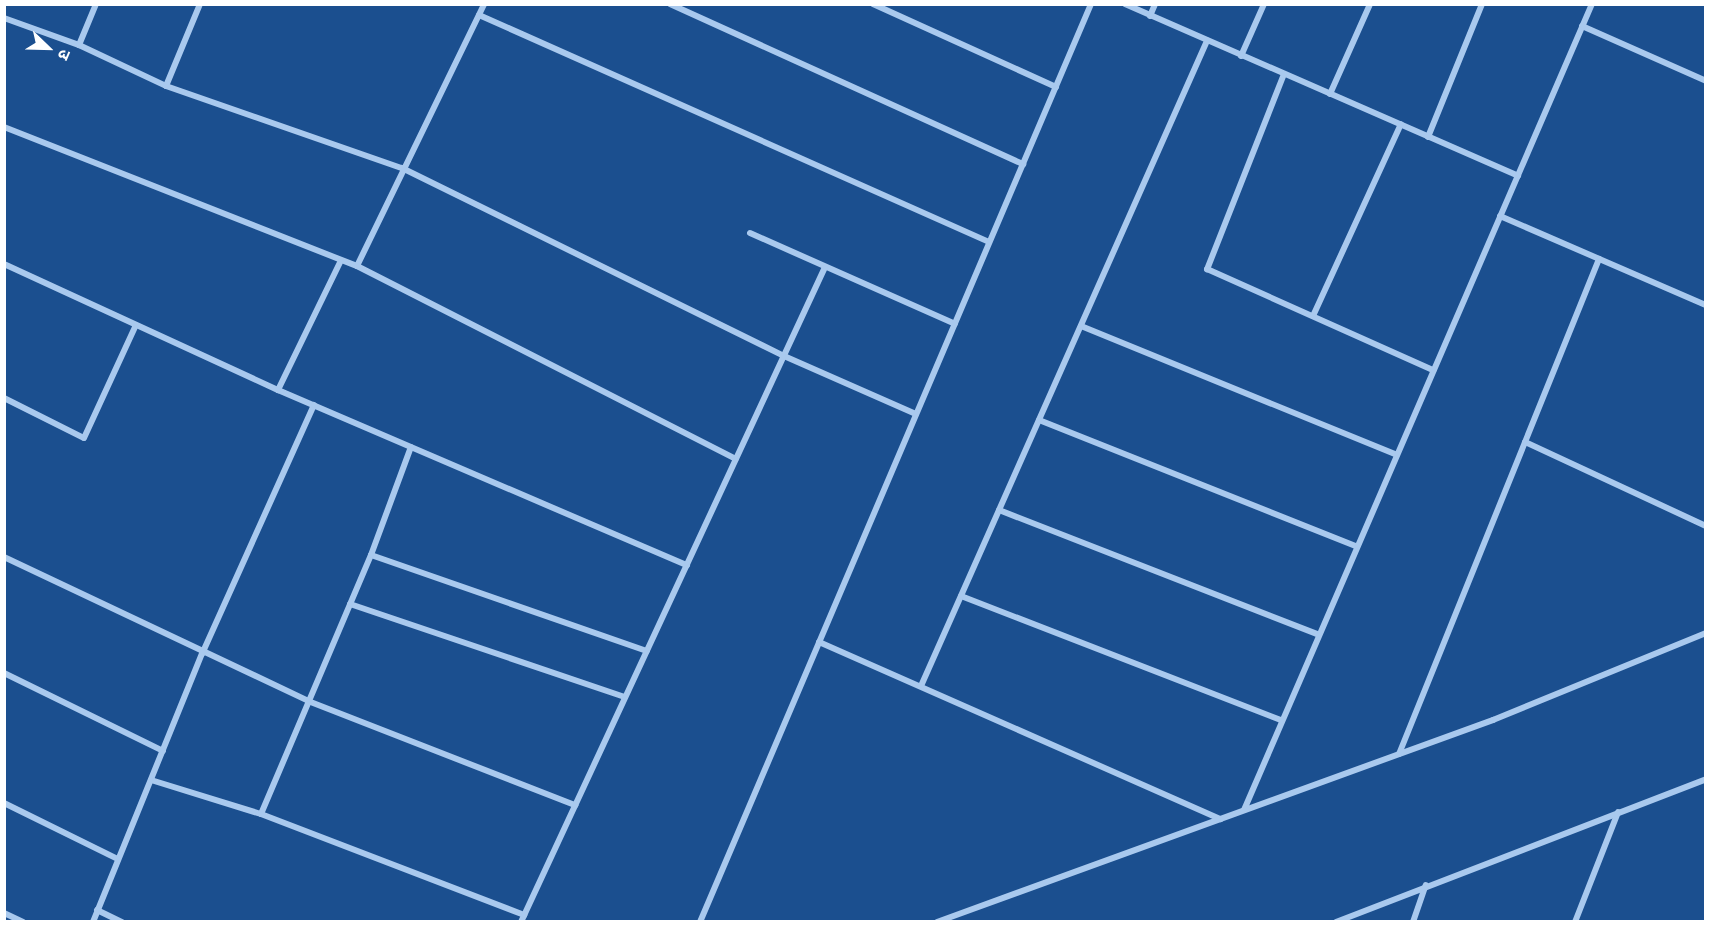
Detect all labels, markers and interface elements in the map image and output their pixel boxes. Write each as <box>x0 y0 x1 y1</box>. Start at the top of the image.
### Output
north arrow <box>18 18 78 78</box>
text: उ <box>54 47 76 63</box>

